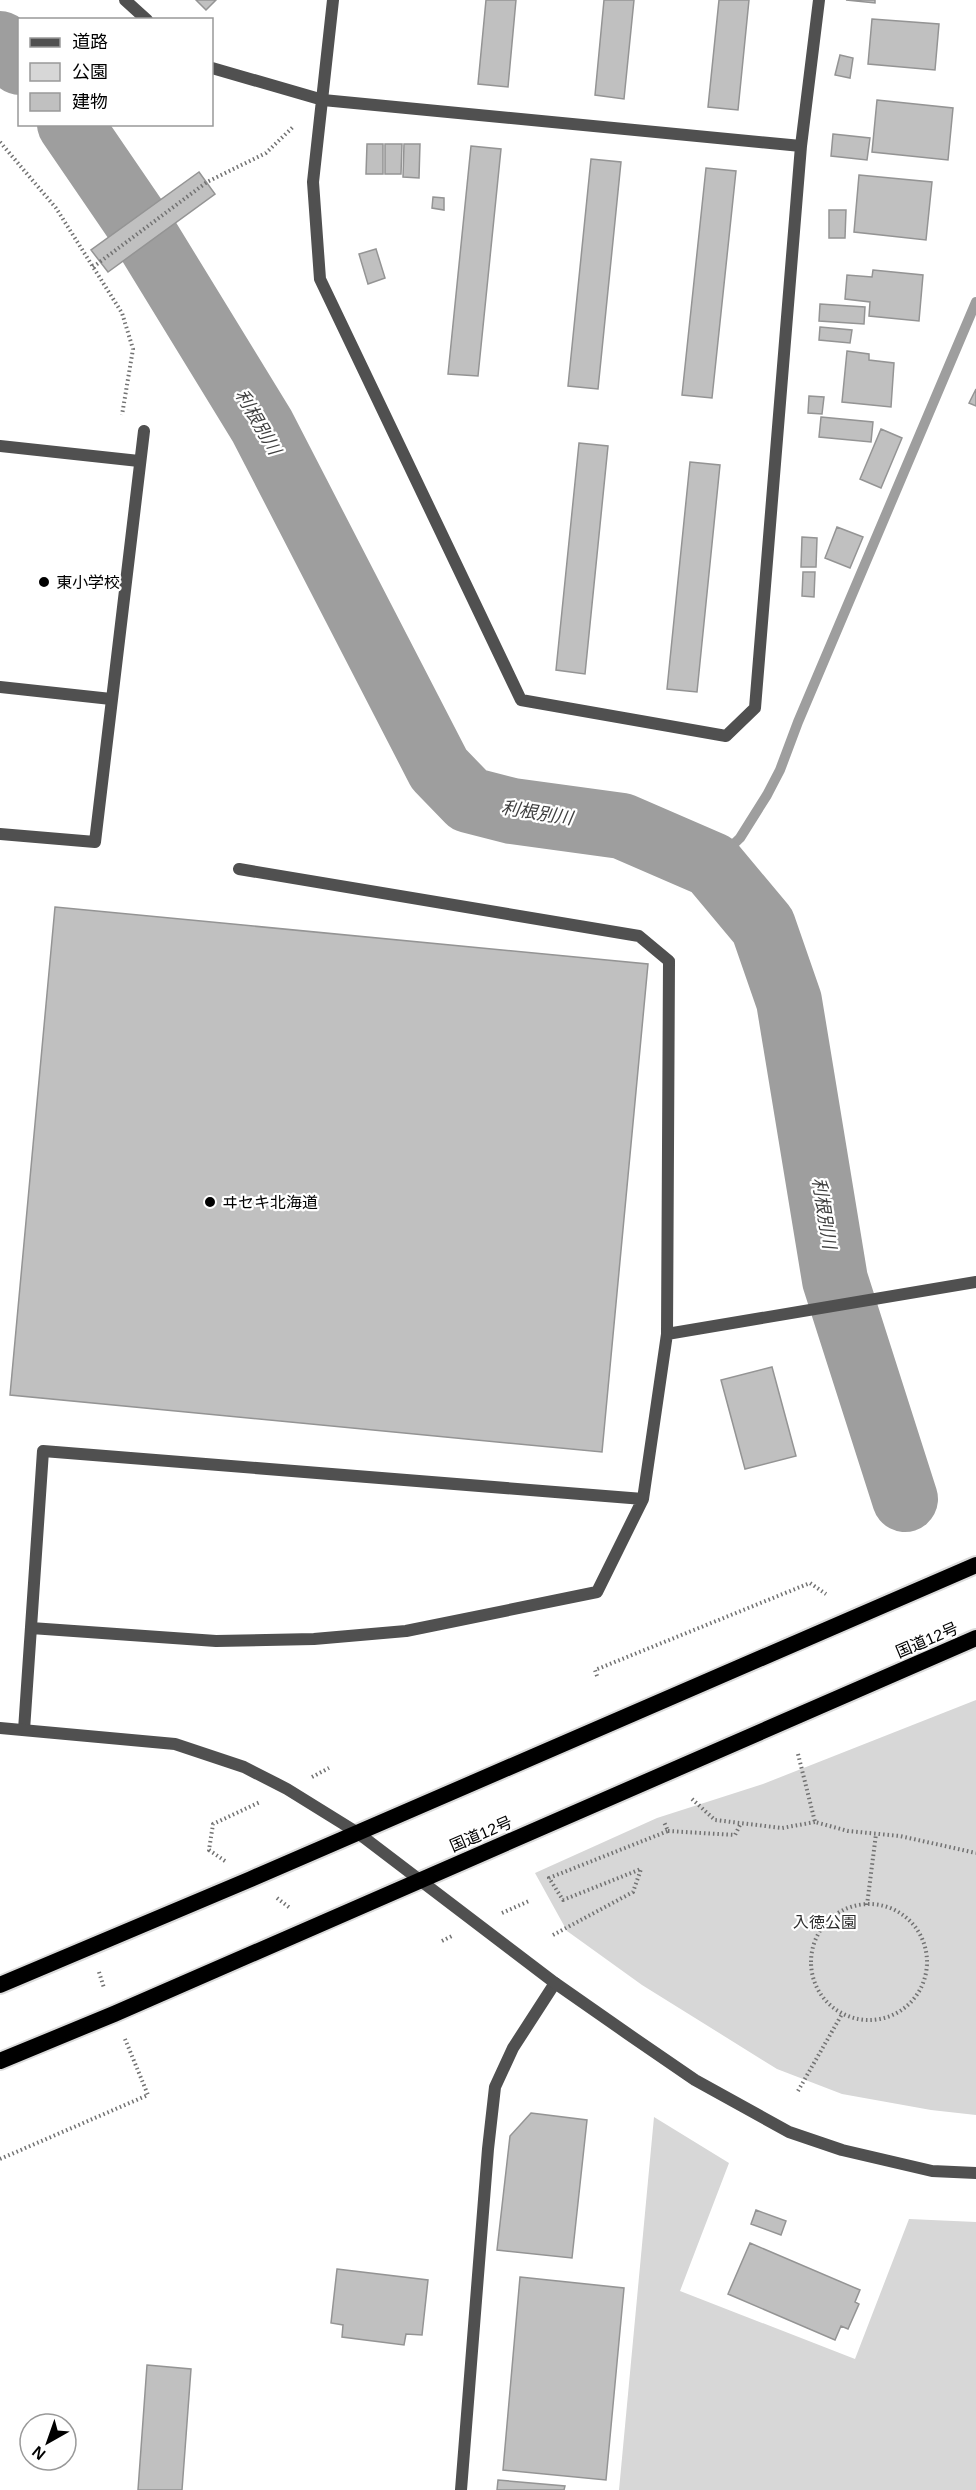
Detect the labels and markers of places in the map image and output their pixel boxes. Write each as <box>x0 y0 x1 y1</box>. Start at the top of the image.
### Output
place label: 東小学校 <box>56 574 120 591</box>
marker: 東小学校 <box>37 575 51 589</box>
place label: ヰセキ北海道 <box>222 1194 318 1211</box>
marker: ヰセキ北海道 <box>203 1195 217 1209</box>

